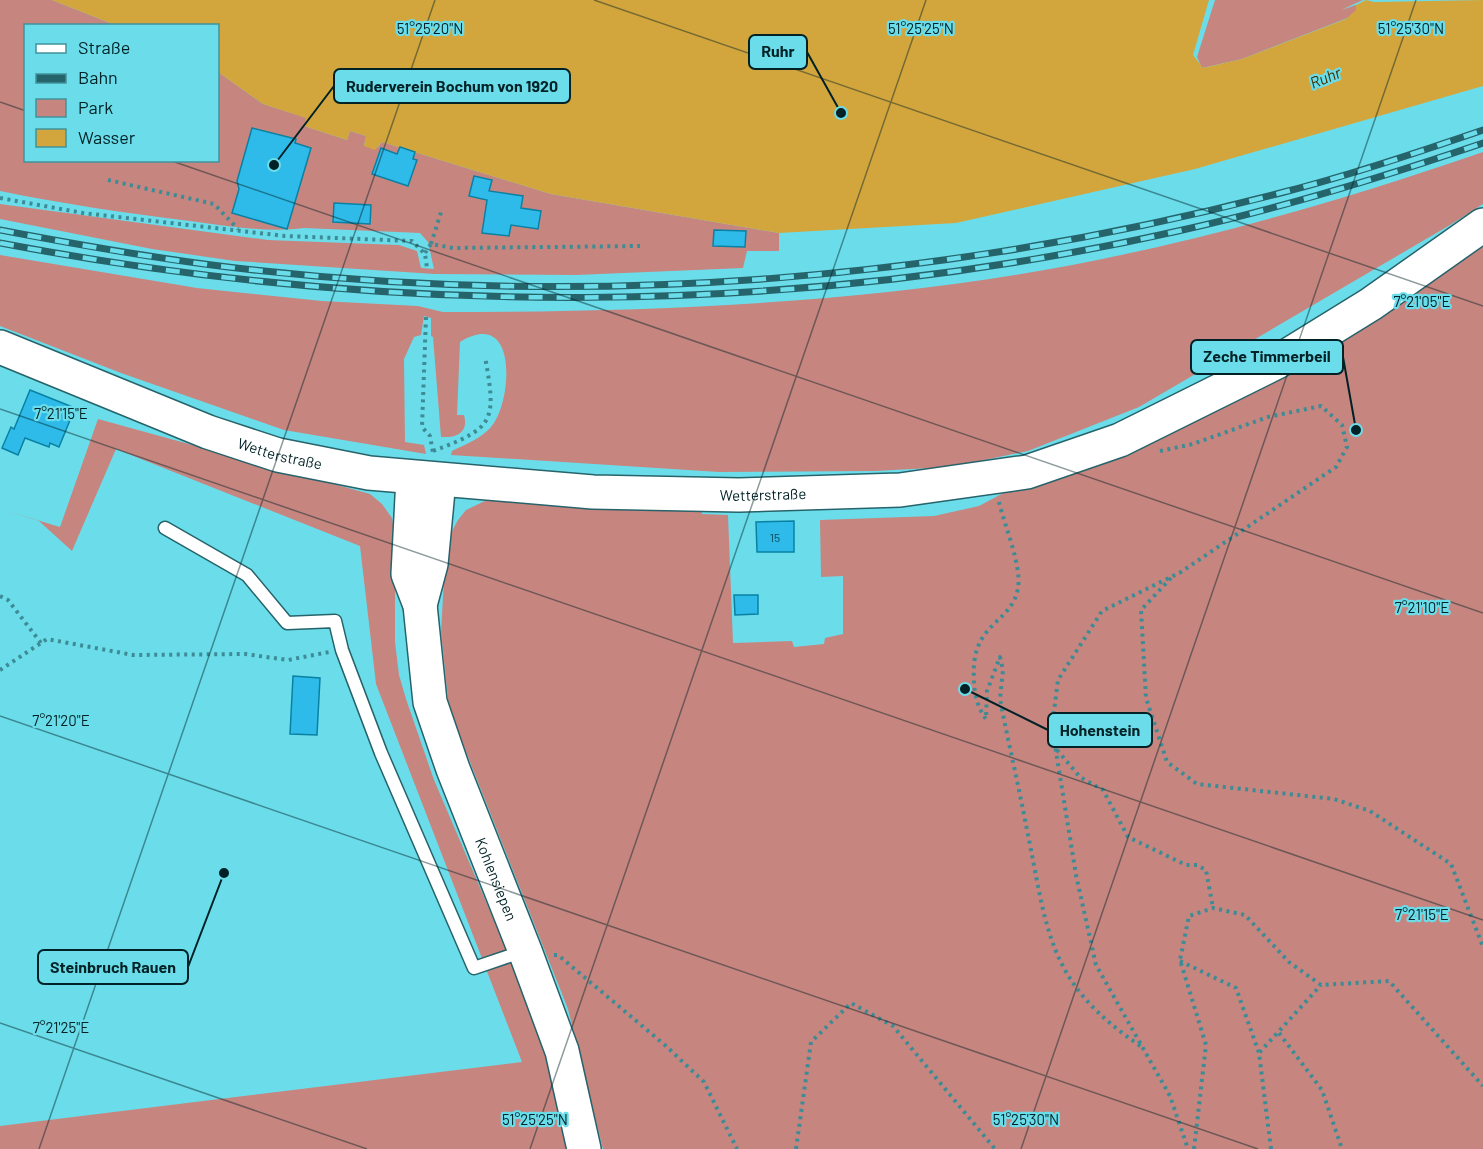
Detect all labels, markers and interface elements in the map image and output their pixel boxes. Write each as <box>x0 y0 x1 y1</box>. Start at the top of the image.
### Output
text: 51°25'20"N <box>397 19 463 37</box>
text: 51°25'25"N <box>888 19 954 37</box>
text: 51°25'30"N <box>1378 19 1444 37</box>
legend <box>24 24 219 162</box>
callout: Ruhr <box>749 35 807 69</box>
text: Straße <box>78 36 130 58</box>
text: Ruhr <box>761 41 795 60</box>
water label: Ruhr <box>1307 62 1345 92</box>
text: Bahn <box>78 66 118 88</box>
callout: Ruderverein Bochum von 1920 <box>334 69 570 103</box>
text: Ruderverein Bochum von 1920 <box>346 76 558 95</box>
text: Park <box>78 96 113 118</box>
text: Wasser <box>78 126 136 148</box>
text: 7°21'05"E <box>1393 292 1451 310</box>
callout: Zeche Timmerbeil <box>1191 340 1343 374</box>
text: Zeche Timmerbeil <box>1203 346 1331 365</box>
text: 7°21'15"E <box>34 404 88 422</box>
street label: Wetterstraße <box>236 433 324 473</box>
street label: Wetterstraße <box>720 484 807 504</box>
house number: 15 <box>770 530 780 544</box>
text: 7°21'10"E <box>1395 598 1449 616</box>
text: 7°21'20"E <box>32 711 90 729</box>
callout: Hohenstein <box>1048 713 1152 747</box>
text: Hohenstein <box>1060 720 1140 739</box>
street label: Kohlensiepen <box>472 835 521 923</box>
text: 7°21'15"E <box>1395 905 1449 923</box>
callout: Steinbruch Rauen <box>38 950 188 984</box>
text: Steinbruch Rauen <box>50 957 176 976</box>
text: 7°21'25"E <box>33 1018 89 1036</box>
text: 51°25'25"N <box>502 1110 568 1128</box>
text: 51°25'30"N <box>993 1110 1059 1128</box>

